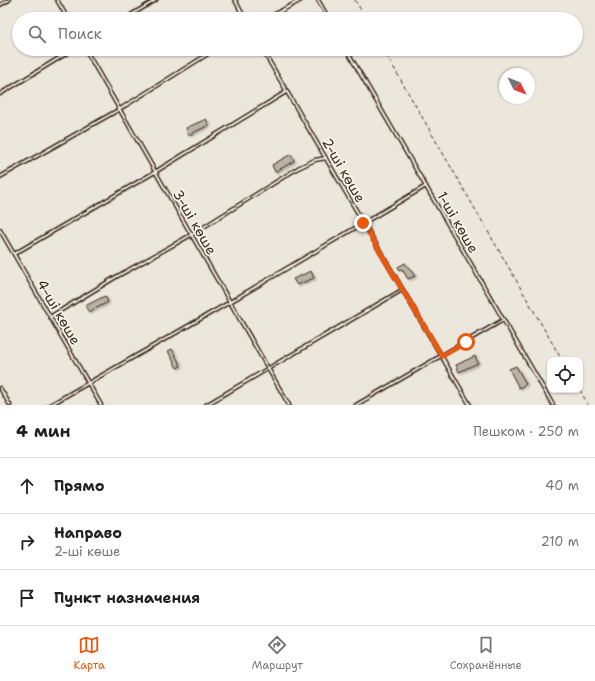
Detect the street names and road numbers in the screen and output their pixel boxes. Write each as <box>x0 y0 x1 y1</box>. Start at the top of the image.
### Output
street label: 2-ші көше <box>318 134 370 206</box>
street label: 3-ші көше <box>169 186 221 258</box>
street label: 1-ші көше <box>433 188 483 256</box>
street label: 4-ші көше <box>33 276 85 348</box>

